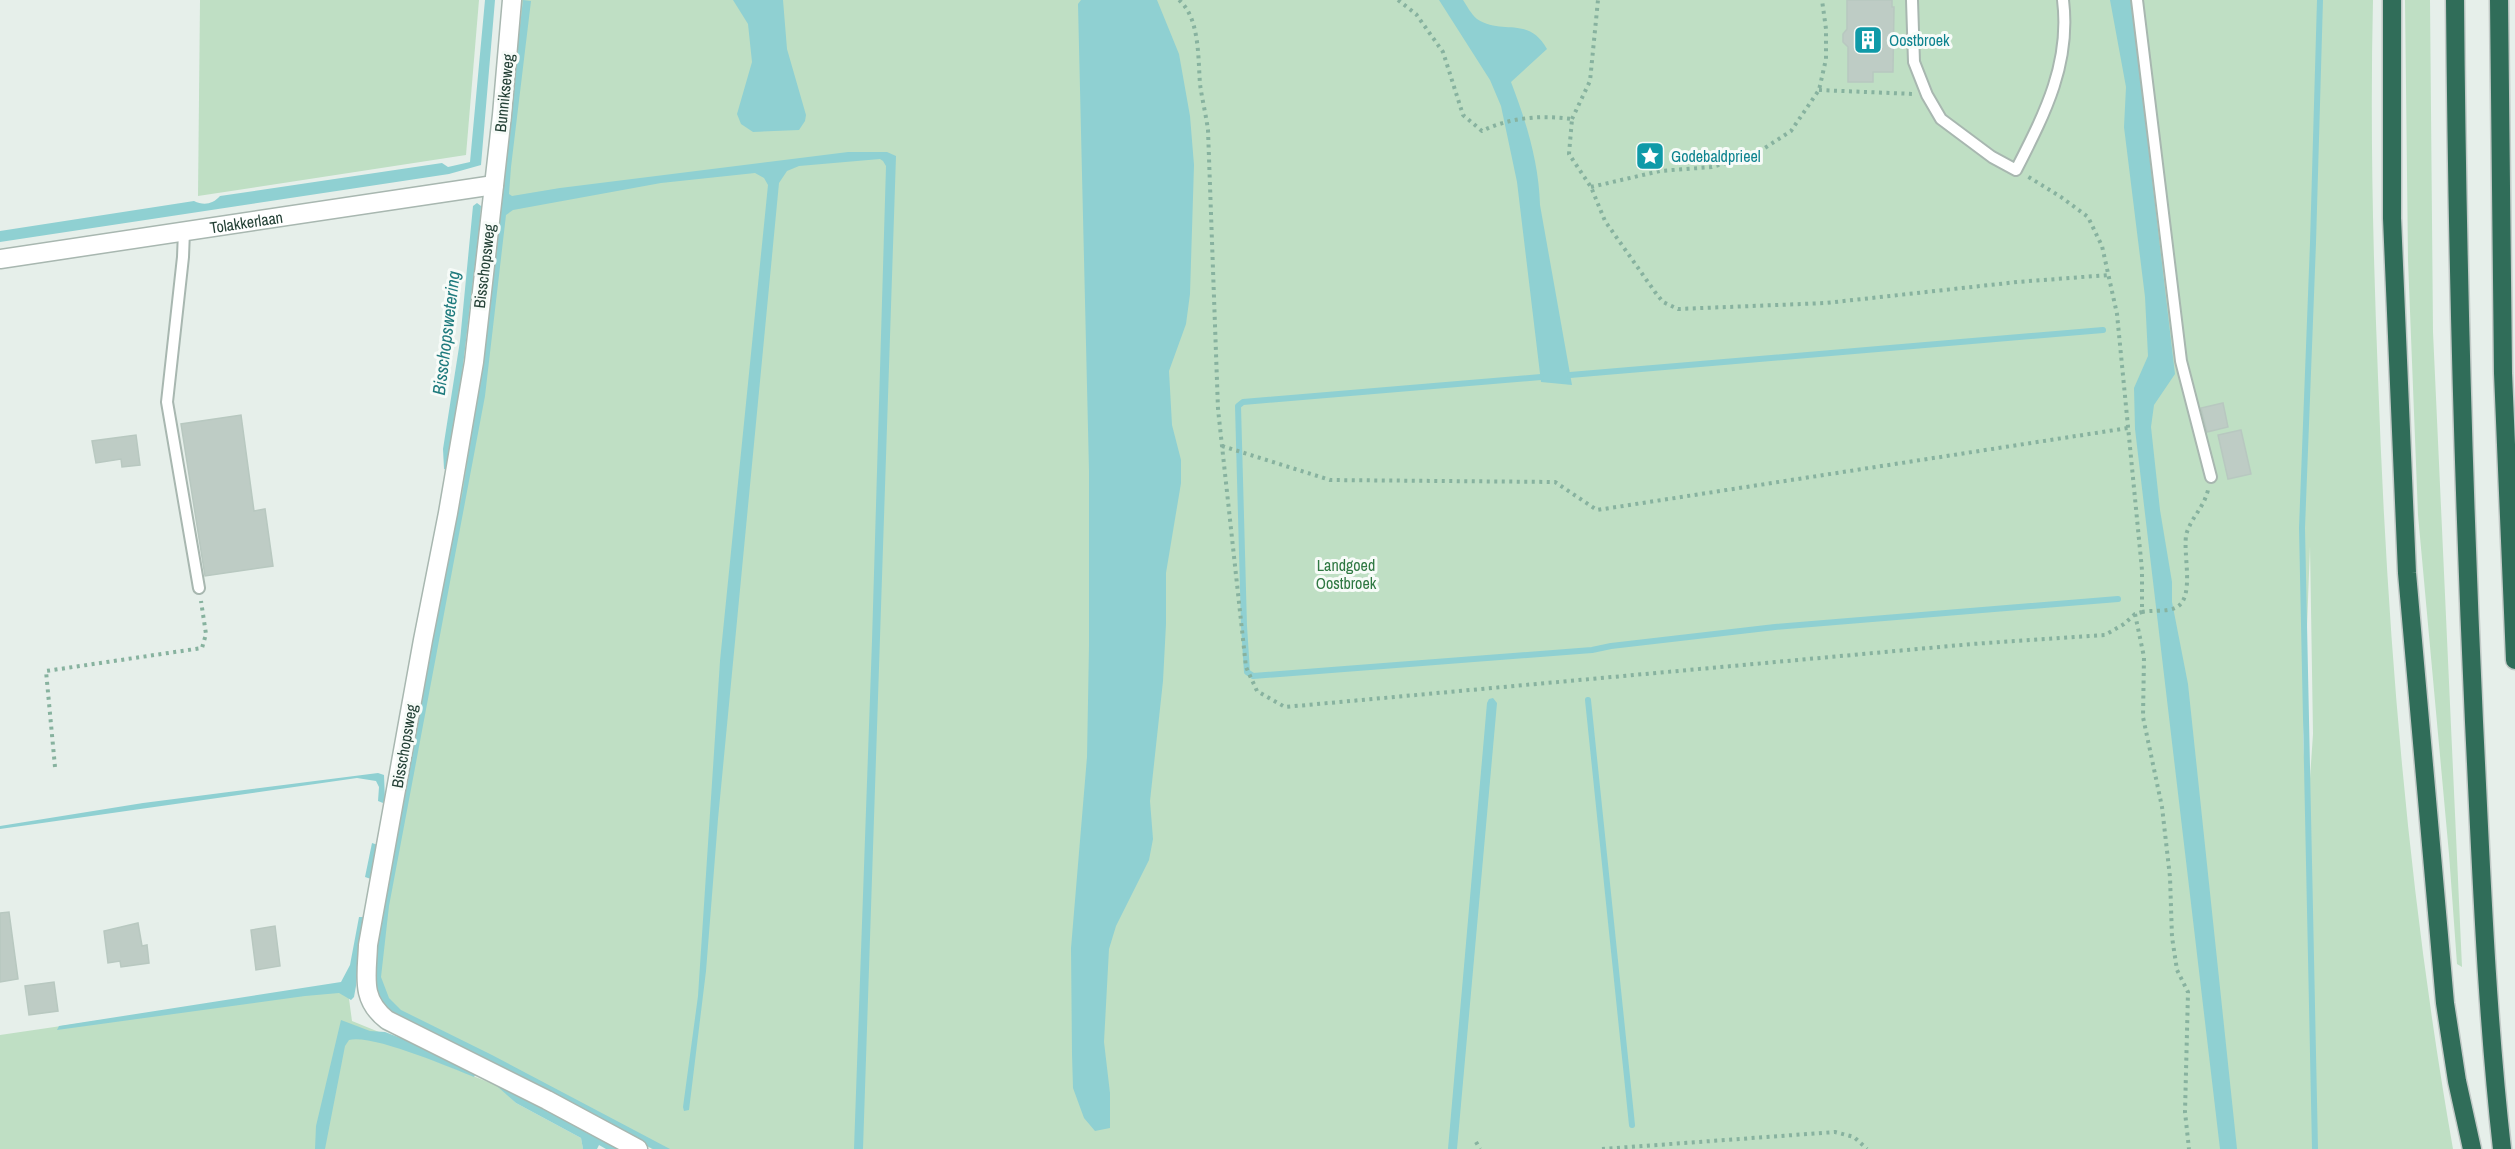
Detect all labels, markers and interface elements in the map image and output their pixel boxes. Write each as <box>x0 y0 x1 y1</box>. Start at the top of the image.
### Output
building icon: Oostbroek <box>1852 24 1884 56</box>
place label: Oostbroek <box>1889 29 1950 51</box>
street label: Bunnikseweg <box>489 52 519 133</box>
place icon: Godebaldprieel <box>1634 140 1666 172</box>
place label: Godebaldprieel <box>1671 145 1761 167</box>
street label: Tolakkerlaan <box>208 206 284 238</box>
street label: Bisschopsweg <box>468 222 500 309</box>
water label: Bisschopswetering <box>426 270 466 396</box>
park label: Landgoed Oostbroek <box>1316 554 1377 594</box>
street label: Bisschopsweg <box>386 702 422 790</box>

